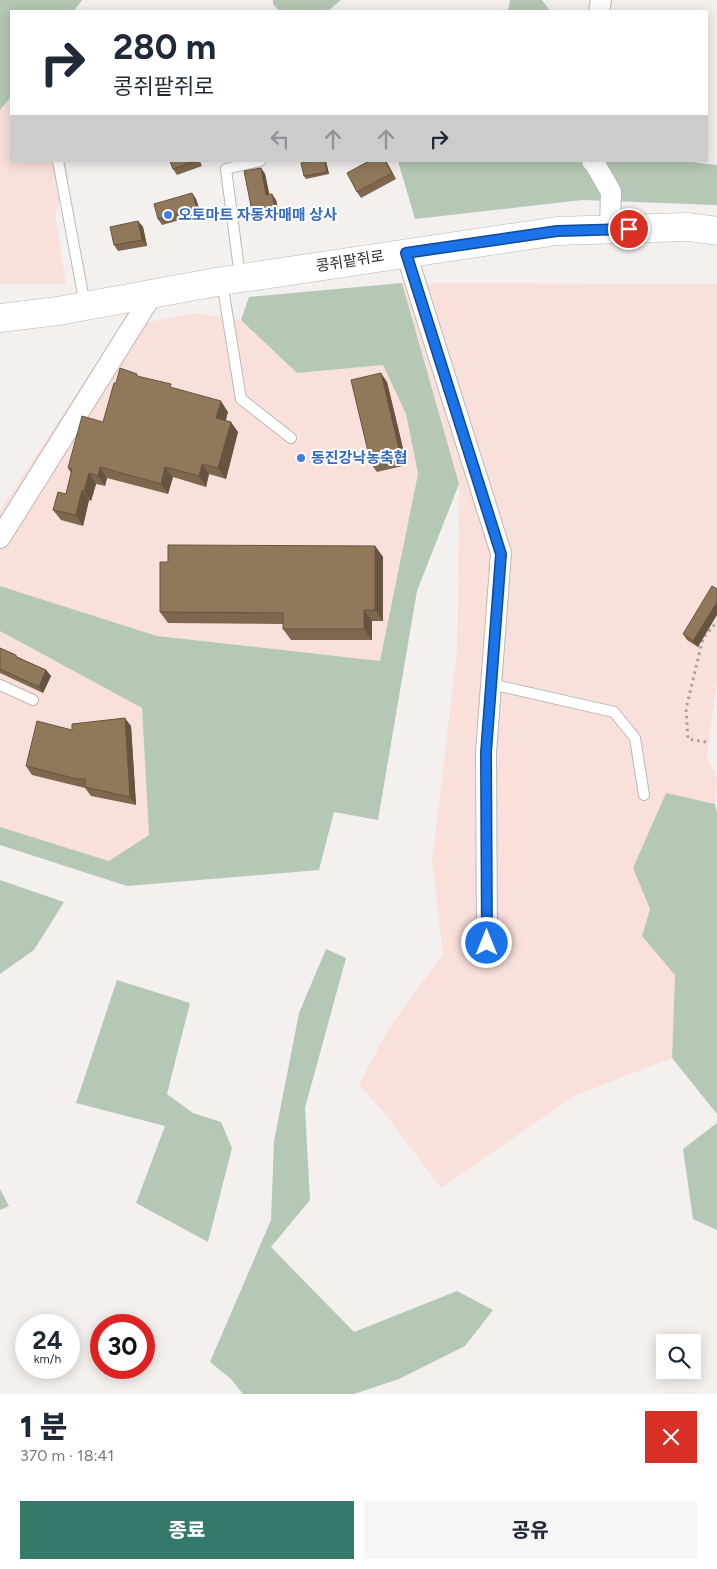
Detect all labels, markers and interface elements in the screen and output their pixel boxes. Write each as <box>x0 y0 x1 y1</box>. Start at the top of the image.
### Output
text: 280 m <box>113 26 216 68</box>
icon: right <box>30 30 95 95</box>
text: 콩쥐팥쥐로 <box>113 73 214 100</box>
icon: left <box>266 125 294 153</box>
icon: ahead <box>319 125 347 153</box>
icon: ahead <box>372 125 400 153</box>
icon: right <box>425 125 453 153</box>
place label: 오토마트 자동차매매 상사 <box>178 206 337 224</box>
pin <box>608 208 650 250</box>
marker: 오토마트 자동차매매 상사 <box>162 209 174 221</box>
icon: arrive <box>615 215 643 243</box>
street label: 콩쥐팥쥐로 <box>315 247 385 275</box>
place label: 동진강낙농축협 <box>311 449 408 467</box>
marker: 동진강낙농축협 <box>295 452 307 464</box>
position arrow <box>460 916 512 968</box>
speed limit sign: 30 <box>90 1314 155 1379</box>
text: 24 <box>32 1325 63 1355</box>
map controls <box>656 1334 701 1379</box>
button: search <box>656 1334 701 1379</box>
text: km/h <box>34 1352 61 1366</box>
text: 1 분 <box>20 1408 67 1445</box>
button: close <box>645 1411 697 1463</box>
text: 370 m · 18:41 <box>20 1446 114 1465</box>
button: 종료 <box>20 1501 354 1559</box>
button: 공유 <box>364 1501 697 1559</box>

